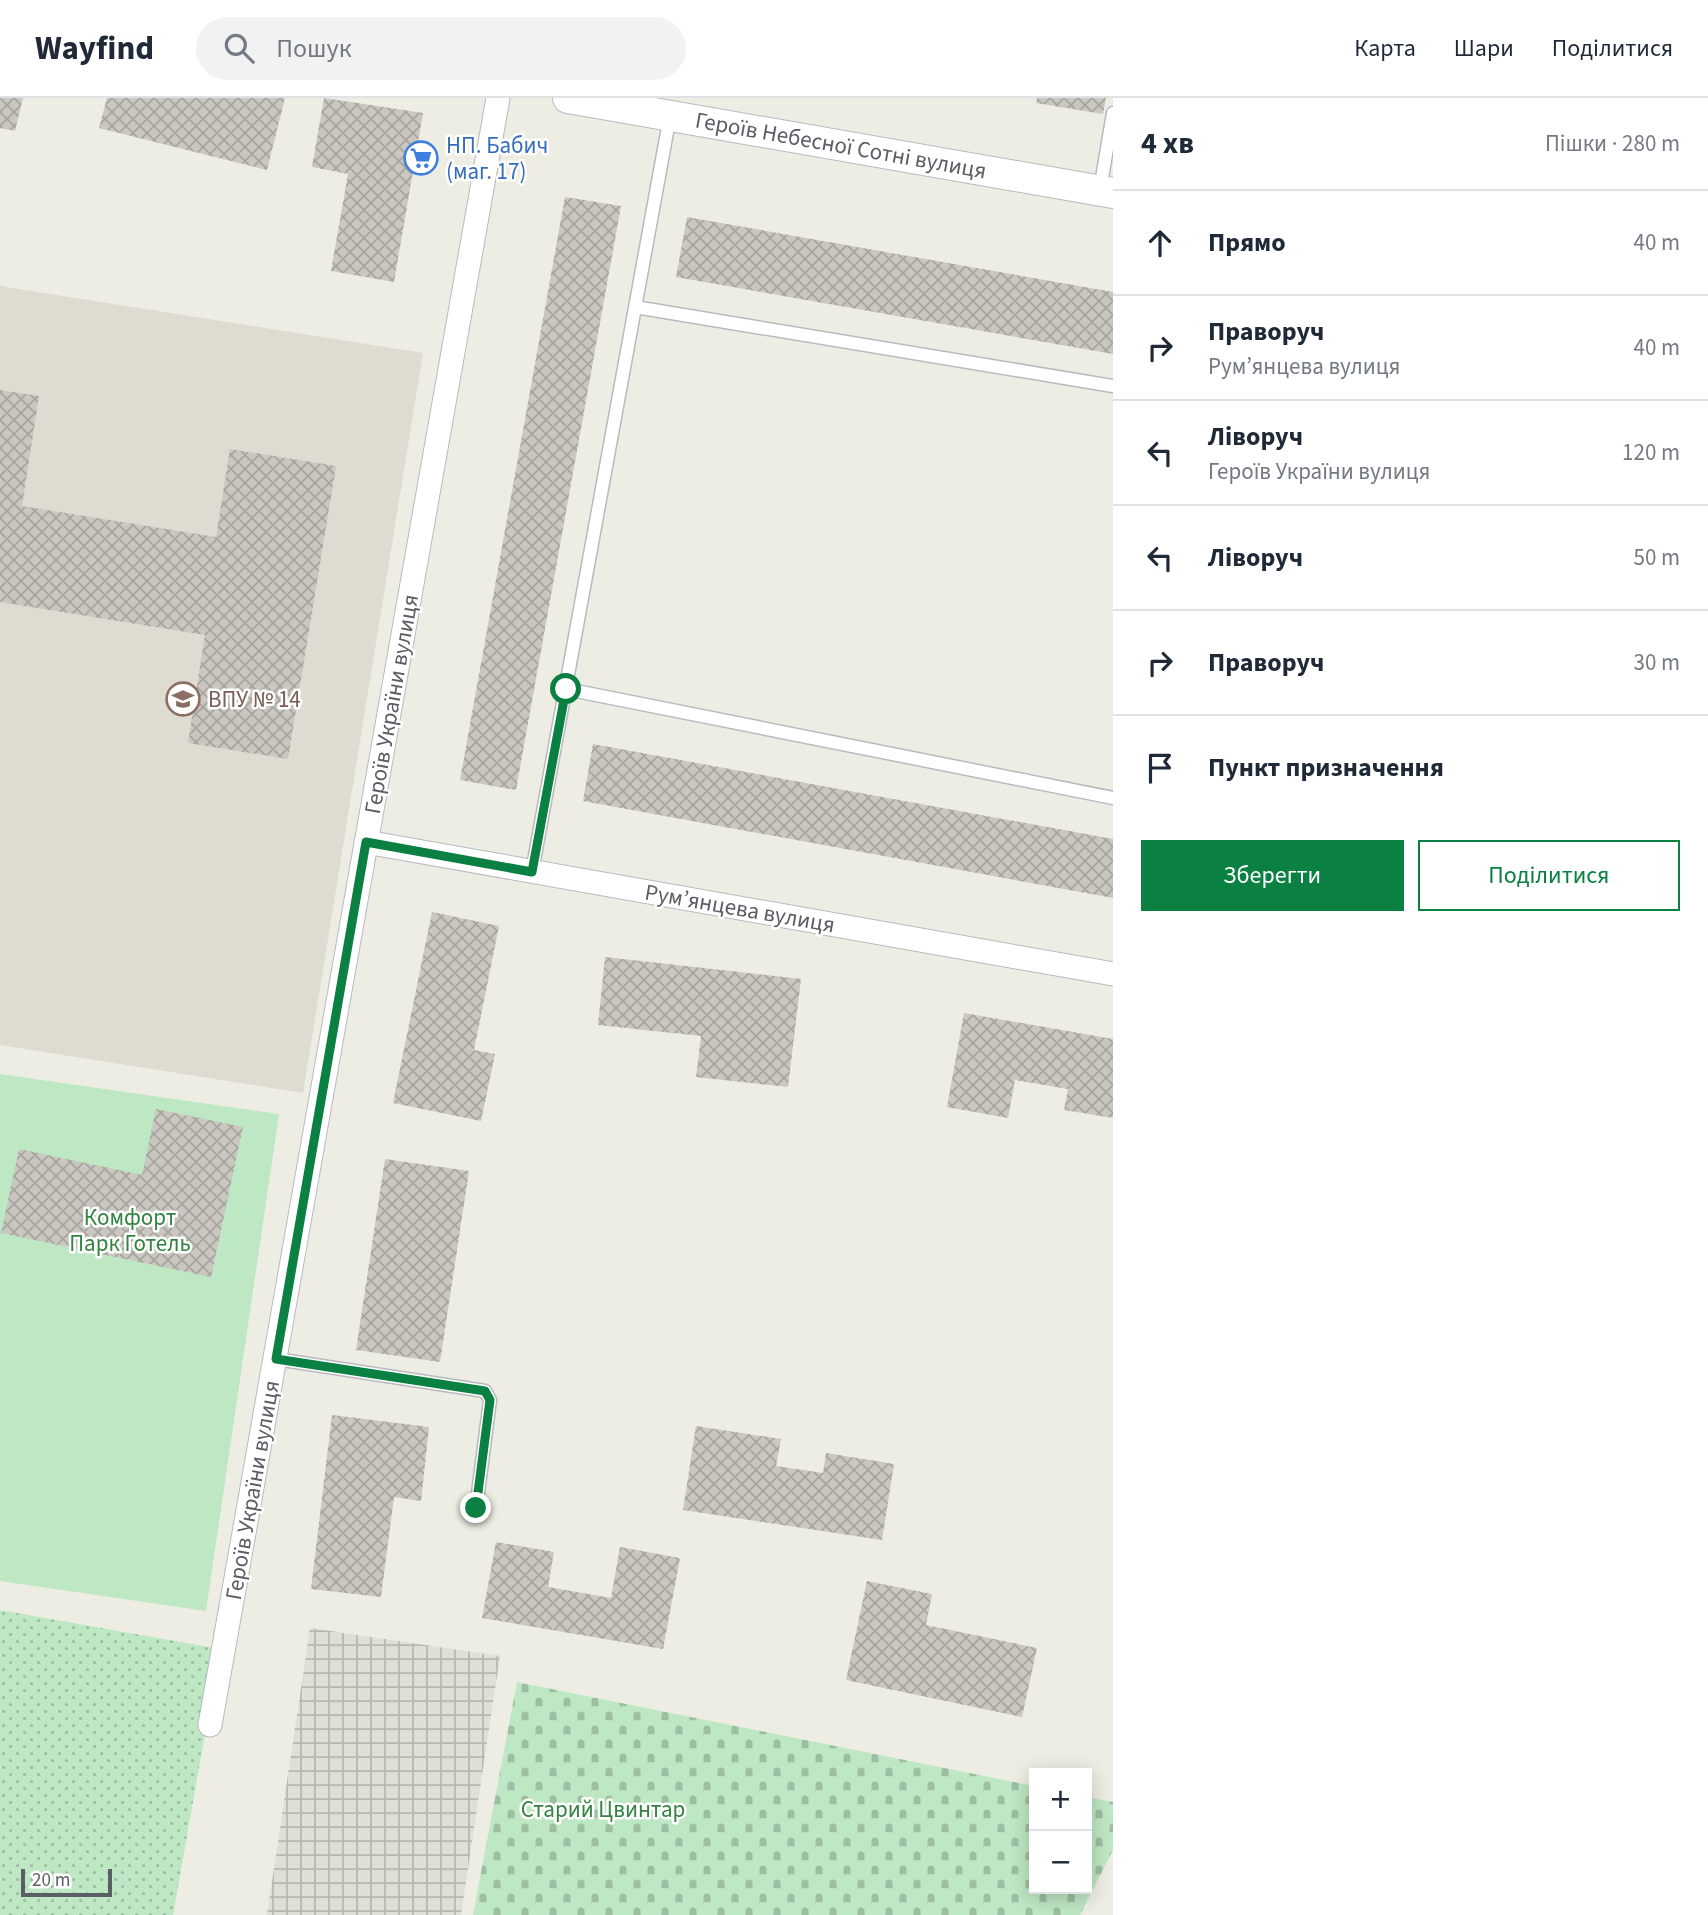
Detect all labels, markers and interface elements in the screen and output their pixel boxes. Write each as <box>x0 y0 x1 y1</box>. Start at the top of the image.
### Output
search box <box>196 17 686 80</box>
text: Wayfind <box>35 25 154 72</box>
icon: search <box>220 29 258 67</box>
text: Пошук <box>276 30 352 67</box>
text: Карта <box>1354 31 1416 66</box>
text: Шари <box>1454 31 1514 66</box>
text: Поділитися <box>1552 31 1673 66</box>
street label: Героїв Небесної Сотні вулиця <box>693 104 989 187</box>
text: 4 хв <box>1141 122 1194 165</box>
text: Пішки · 280 m <box>1545 127 1680 160</box>
place label: НП. Бабич (маг. 17) <box>446 129 548 188</box>
supermarket icon: НП. Бабич (маг. 17) <box>402 139 440 177</box>
icon: ahead <box>1141 224 1179 262</box>
text: Прямо <box>1208 224 1286 261</box>
text: 40 m <box>1633 226 1680 259</box>
text: Праворуч <box>1208 313 1324 350</box>
icon: right <box>1141 329 1179 367</box>
text: 40 m <box>1633 331 1680 364</box>
text: Рум’янцева вулиця <box>1208 350 1400 383</box>
text: Ліворуч <box>1208 418 1303 455</box>
icon: left <box>1141 434 1179 472</box>
text: 120 m <box>1622 436 1680 469</box>
text: Героїв України вулиця <box>1208 455 1430 488</box>
icon: left <box>1141 539 1179 577</box>
text: Ліворуч <box>1208 539 1303 576</box>
text: 50 m <box>1633 541 1680 574</box>
street label: Героїв України вулиця <box>356 592 427 816</box>
icon: right <box>1141 644 1179 682</box>
text: Праворуч <box>1208 644 1324 681</box>
text: 30 m <box>1633 646 1680 679</box>
route start <box>550 673 581 704</box>
school or university icon: ВПУ № 14 <box>164 680 202 718</box>
place label: ВПУ № 14 <box>208 683 301 716</box>
icon: arrive <box>1141 749 1179 787</box>
text: Пункт призначення <box>1208 749 1444 786</box>
button: Зберегти <box>1141 840 1404 911</box>
button: Поділитися <box>1418 840 1680 911</box>
street label: Рум’янцева вулиця <box>642 876 838 941</box>
park label: Комфорт Парк Готель <box>69 1201 191 1260</box>
street label: Героїв України вулиця <box>217 1378 288 1602</box>
route end <box>460 1492 491 1523</box>
map controls <box>1029 1768 1092 1894</box>
button: + <box>1029 1768 1092 1831</box>
park label: Старий Цвинтар <box>521 1793 685 1826</box>
button: − <box>1029 1831 1092 1894</box>
scale bar <box>21 1866 112 1898</box>
text: 20 m <box>32 1867 70 1894</box>

